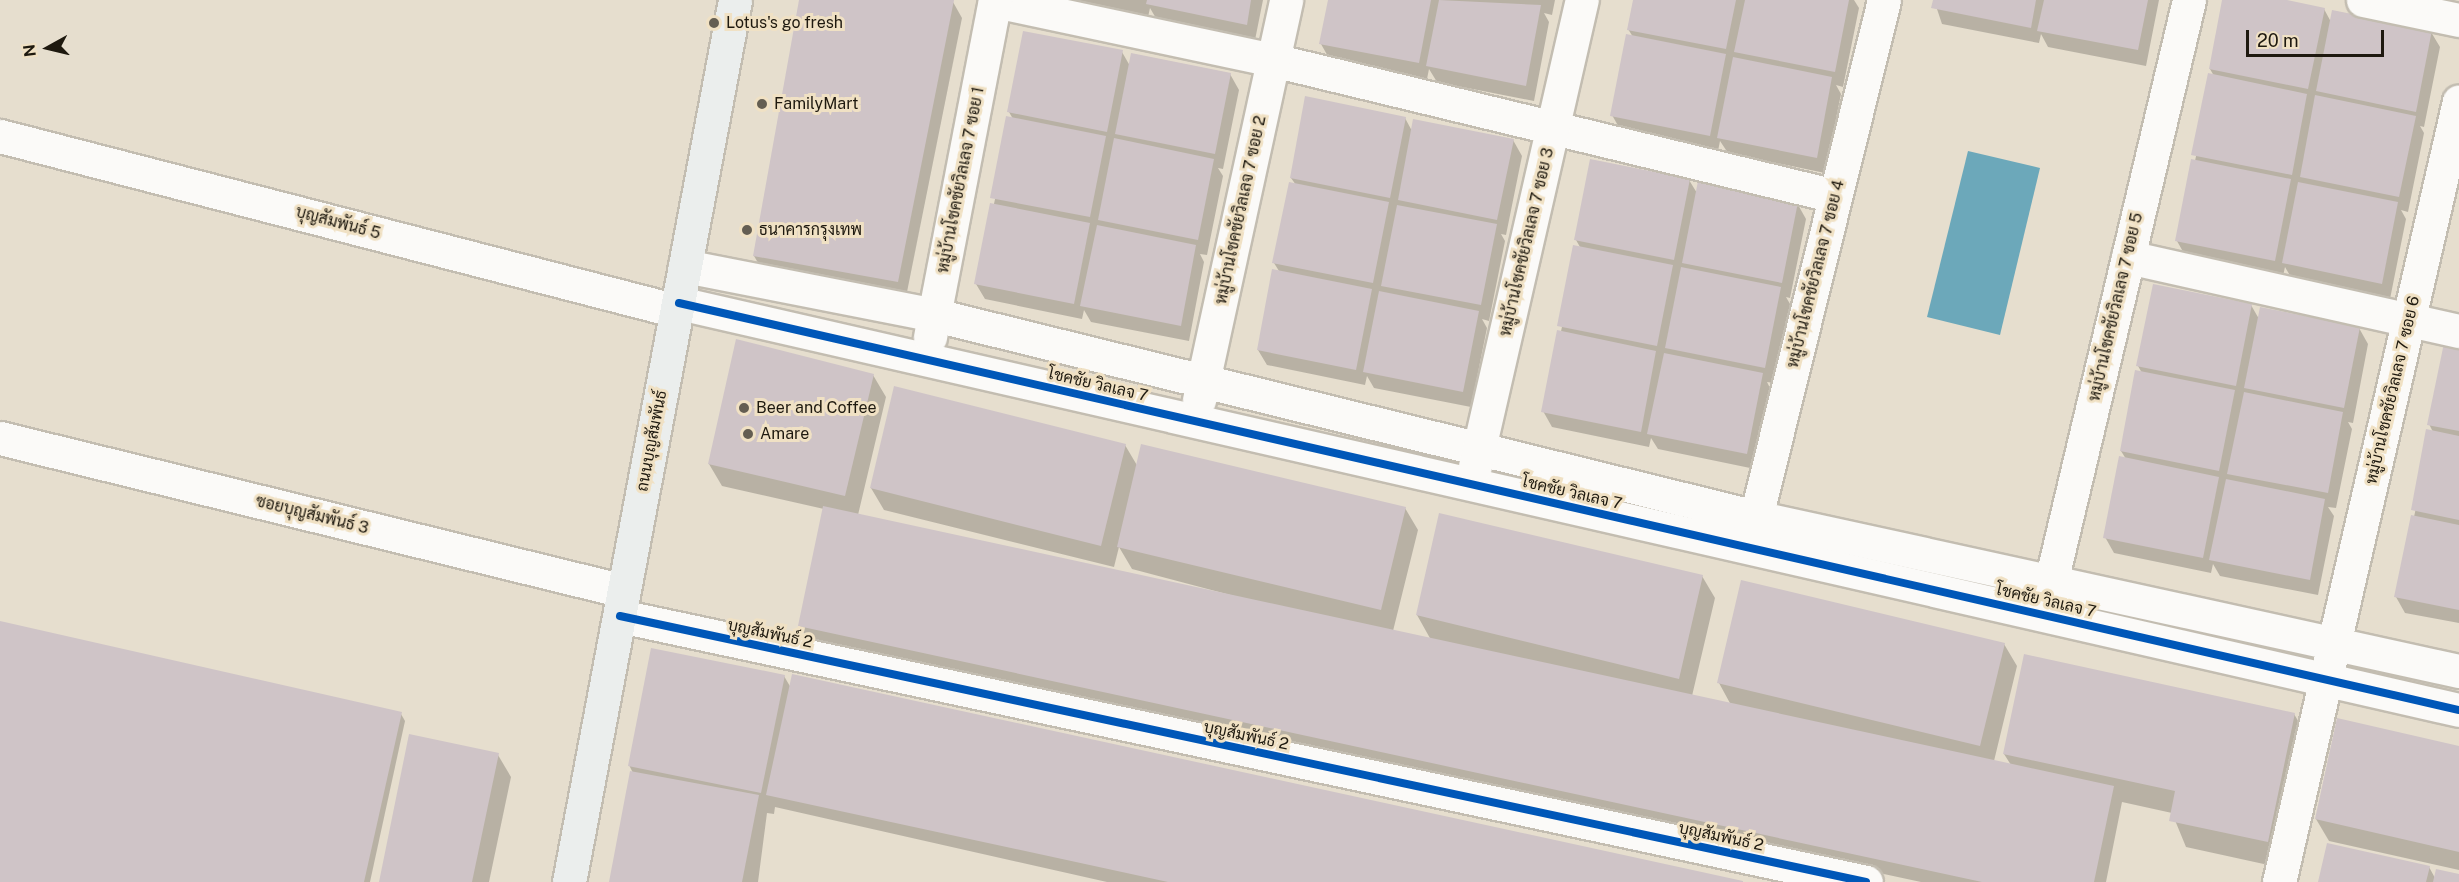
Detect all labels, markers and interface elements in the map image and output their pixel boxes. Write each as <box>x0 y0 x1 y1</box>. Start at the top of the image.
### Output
place label: Lotus's go fresh <box>726 13 843 33</box>
marker: Lotus's go fresh <box>707 16 721 30</box>
north arrow <box>18 18 78 78</box>
scale bar <box>2249 18 2387 56</box>
text: 20 m <box>2257 30 2299 51</box>
text: N <box>19 43 40 58</box>
street label: หมู่บ้านโชคชัยวิลเลจ 7 ซอย 1 <box>934 85 988 275</box>
place label: FamilyMart <box>774 94 858 114</box>
marker: FamilyMart <box>755 97 769 111</box>
street label: หมู่บ้านโชคชัยวิลเลจ 7 ซอย 2 <box>1212 114 1270 306</box>
street label: หมู่บ้านโชคชัยวิลเลจ 7 ซอย 3 <box>1496 146 1558 338</box>
street label: หมู่บ้านโชคชัยวิลเลจ 7 ซอย 4 <box>1783 178 1849 370</box>
street label: บุญสัมพันธ์ 5 <box>293 202 383 244</box>
street label: หมู่บ้านโชคชัยวิลเลจ 7 ซอย 5 <box>2085 211 2147 403</box>
place label: ธนาคารกรุงเทพ <box>759 220 862 240</box>
marker: ธนาคารกรุงเทพ <box>740 223 754 237</box>
street label: หมู่บ้านโชคชัยวิลเลจ 7 ซอย 6 <box>2362 294 2424 486</box>
street label: โชคชัย วิลเลจ 7 <box>1046 364 1150 406</box>
street label: ถนนบุญสัมพันธ์ <box>633 389 671 493</box>
place label: Beer and Coffee <box>756 398 877 418</box>
marker: Beer and Coffee <box>737 401 751 415</box>
place label: Amare <box>760 424 809 444</box>
marker: Amare <box>741 427 755 441</box>
street label: โชคชัย วิลเลจ 7 <box>1520 472 1624 514</box>
street label: ซอยบุญสัมพันธ์ 3 <box>254 492 370 538</box>
street label: โชคชัย วิลเลจ 7 <box>1994 580 2098 622</box>
street label: บุญสัมพันธ์ 2 <box>726 616 814 652</box>
street label: บุญสัมพันธ์ 2 <box>1202 718 1290 754</box>
street label: บุญสัมพันธ์ 2 <box>1677 819 1765 855</box>

